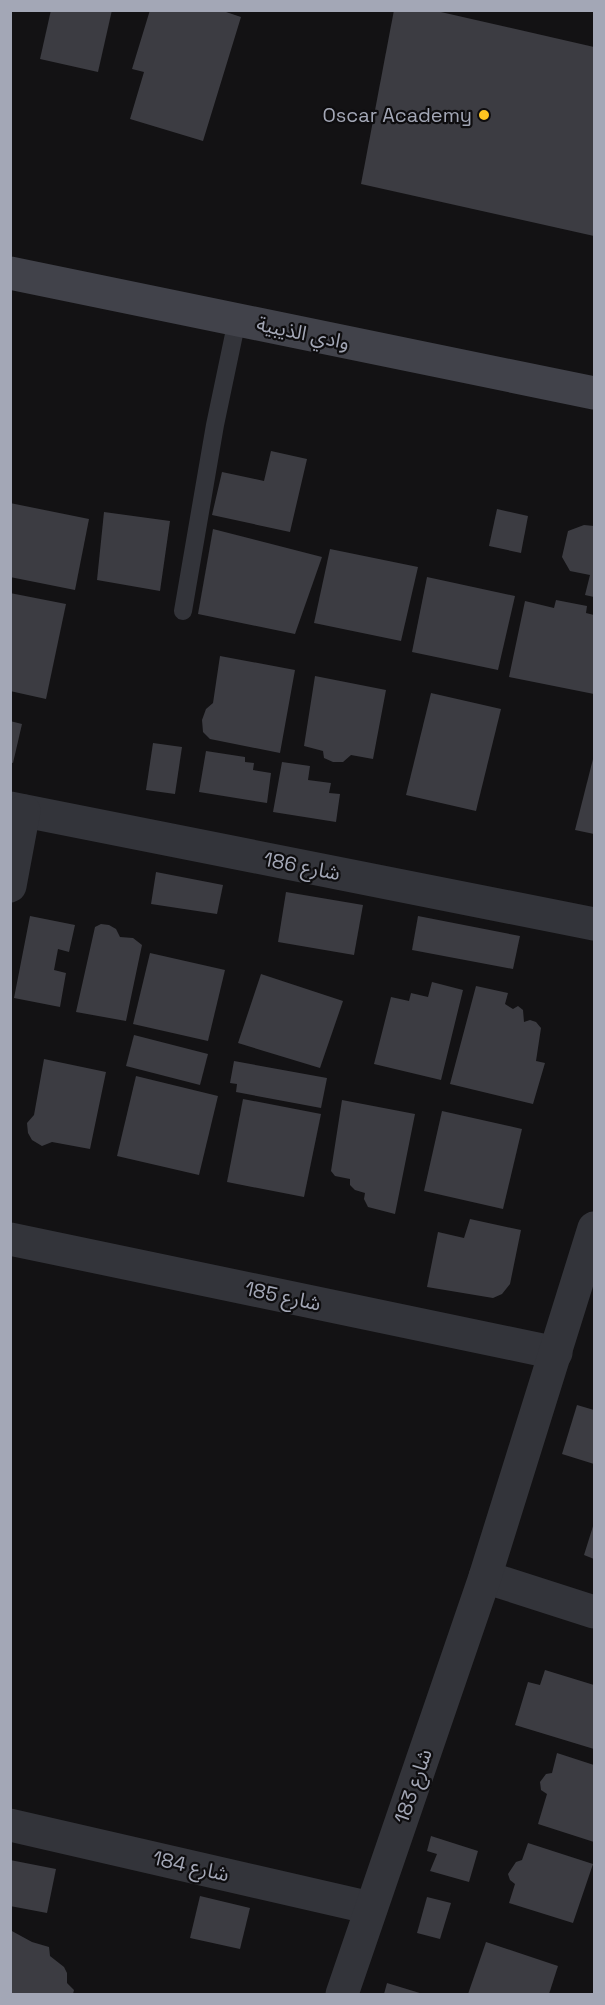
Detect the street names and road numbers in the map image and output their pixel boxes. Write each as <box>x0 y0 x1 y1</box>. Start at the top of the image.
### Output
street label: وادي الذيبية <box>254 310 352 358</box>
street label: شارع 186 <box>261 846 342 888</box>
street label: شارع 185 <box>242 1275 323 1319</box>
street label: شارع 183 <box>388 1745 440 1827</box>
street label: شارع 184 <box>150 1845 232 1889</box>

